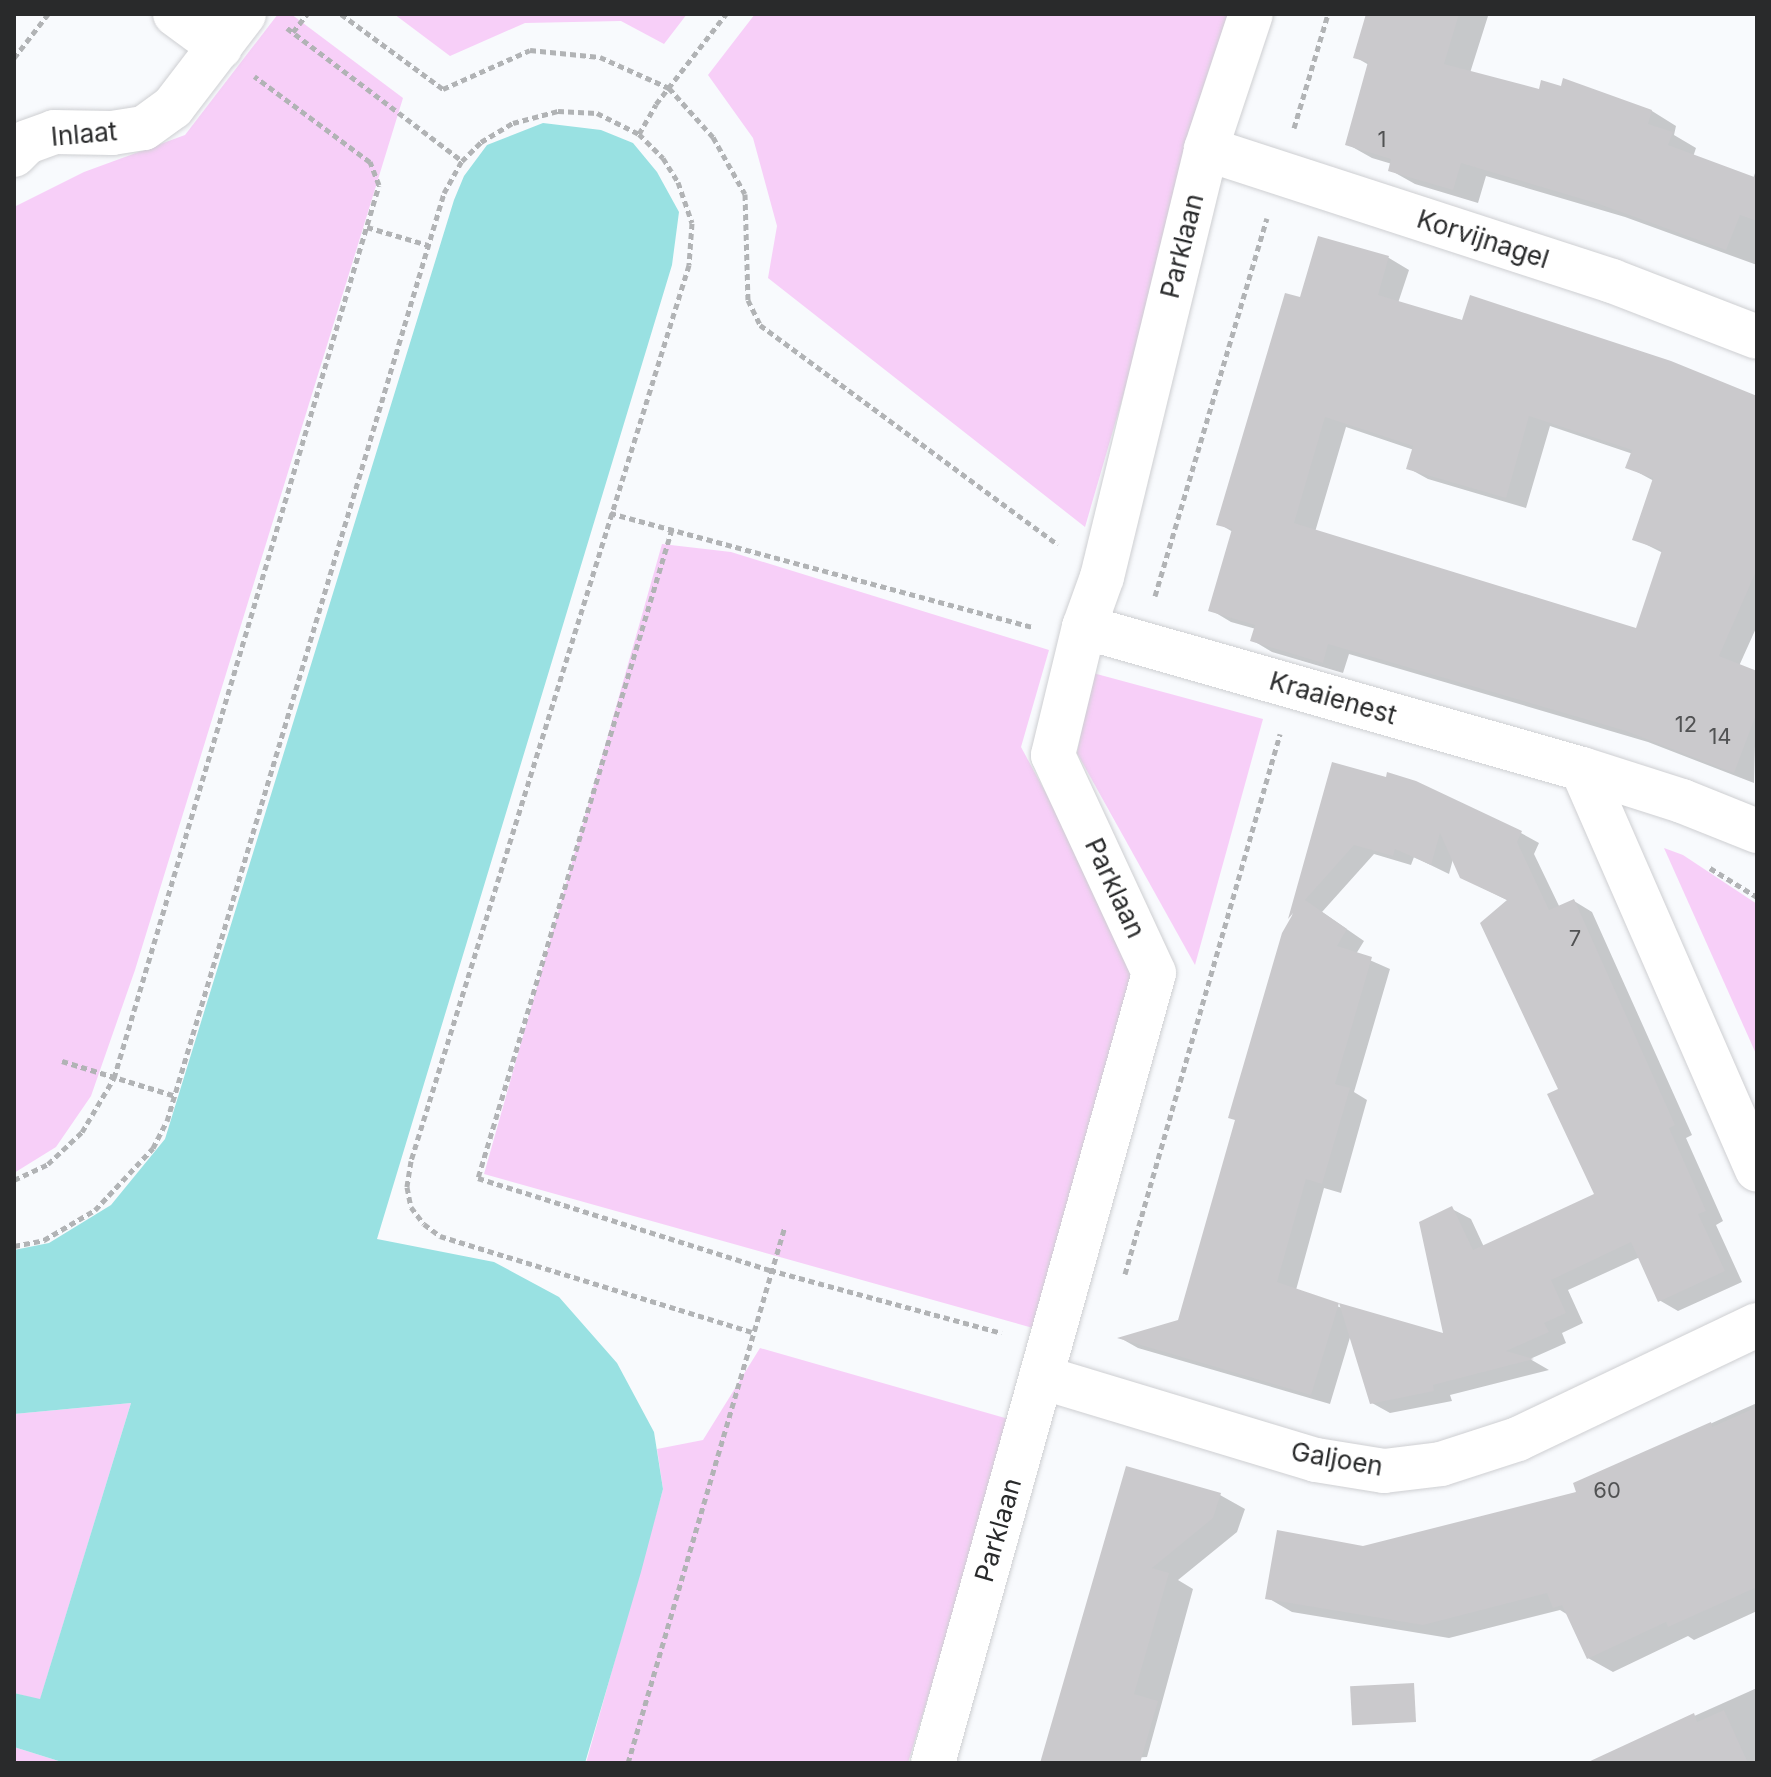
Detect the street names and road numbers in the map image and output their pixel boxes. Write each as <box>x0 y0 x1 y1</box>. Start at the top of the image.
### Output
street label: Inlaat <box>50 116 118 152</box>
street label: Parklaan <box>1154 191 1210 301</box>
street label: Korvijnagel <box>1413 203 1553 275</box>
street label: Kraaienest <box>1266 665 1400 731</box>
street label: Parklaan <box>1078 833 1152 943</box>
street label: Galjoen <box>1289 1436 1385 1482</box>
street label: Parklaan <box>968 1475 1028 1585</box>

